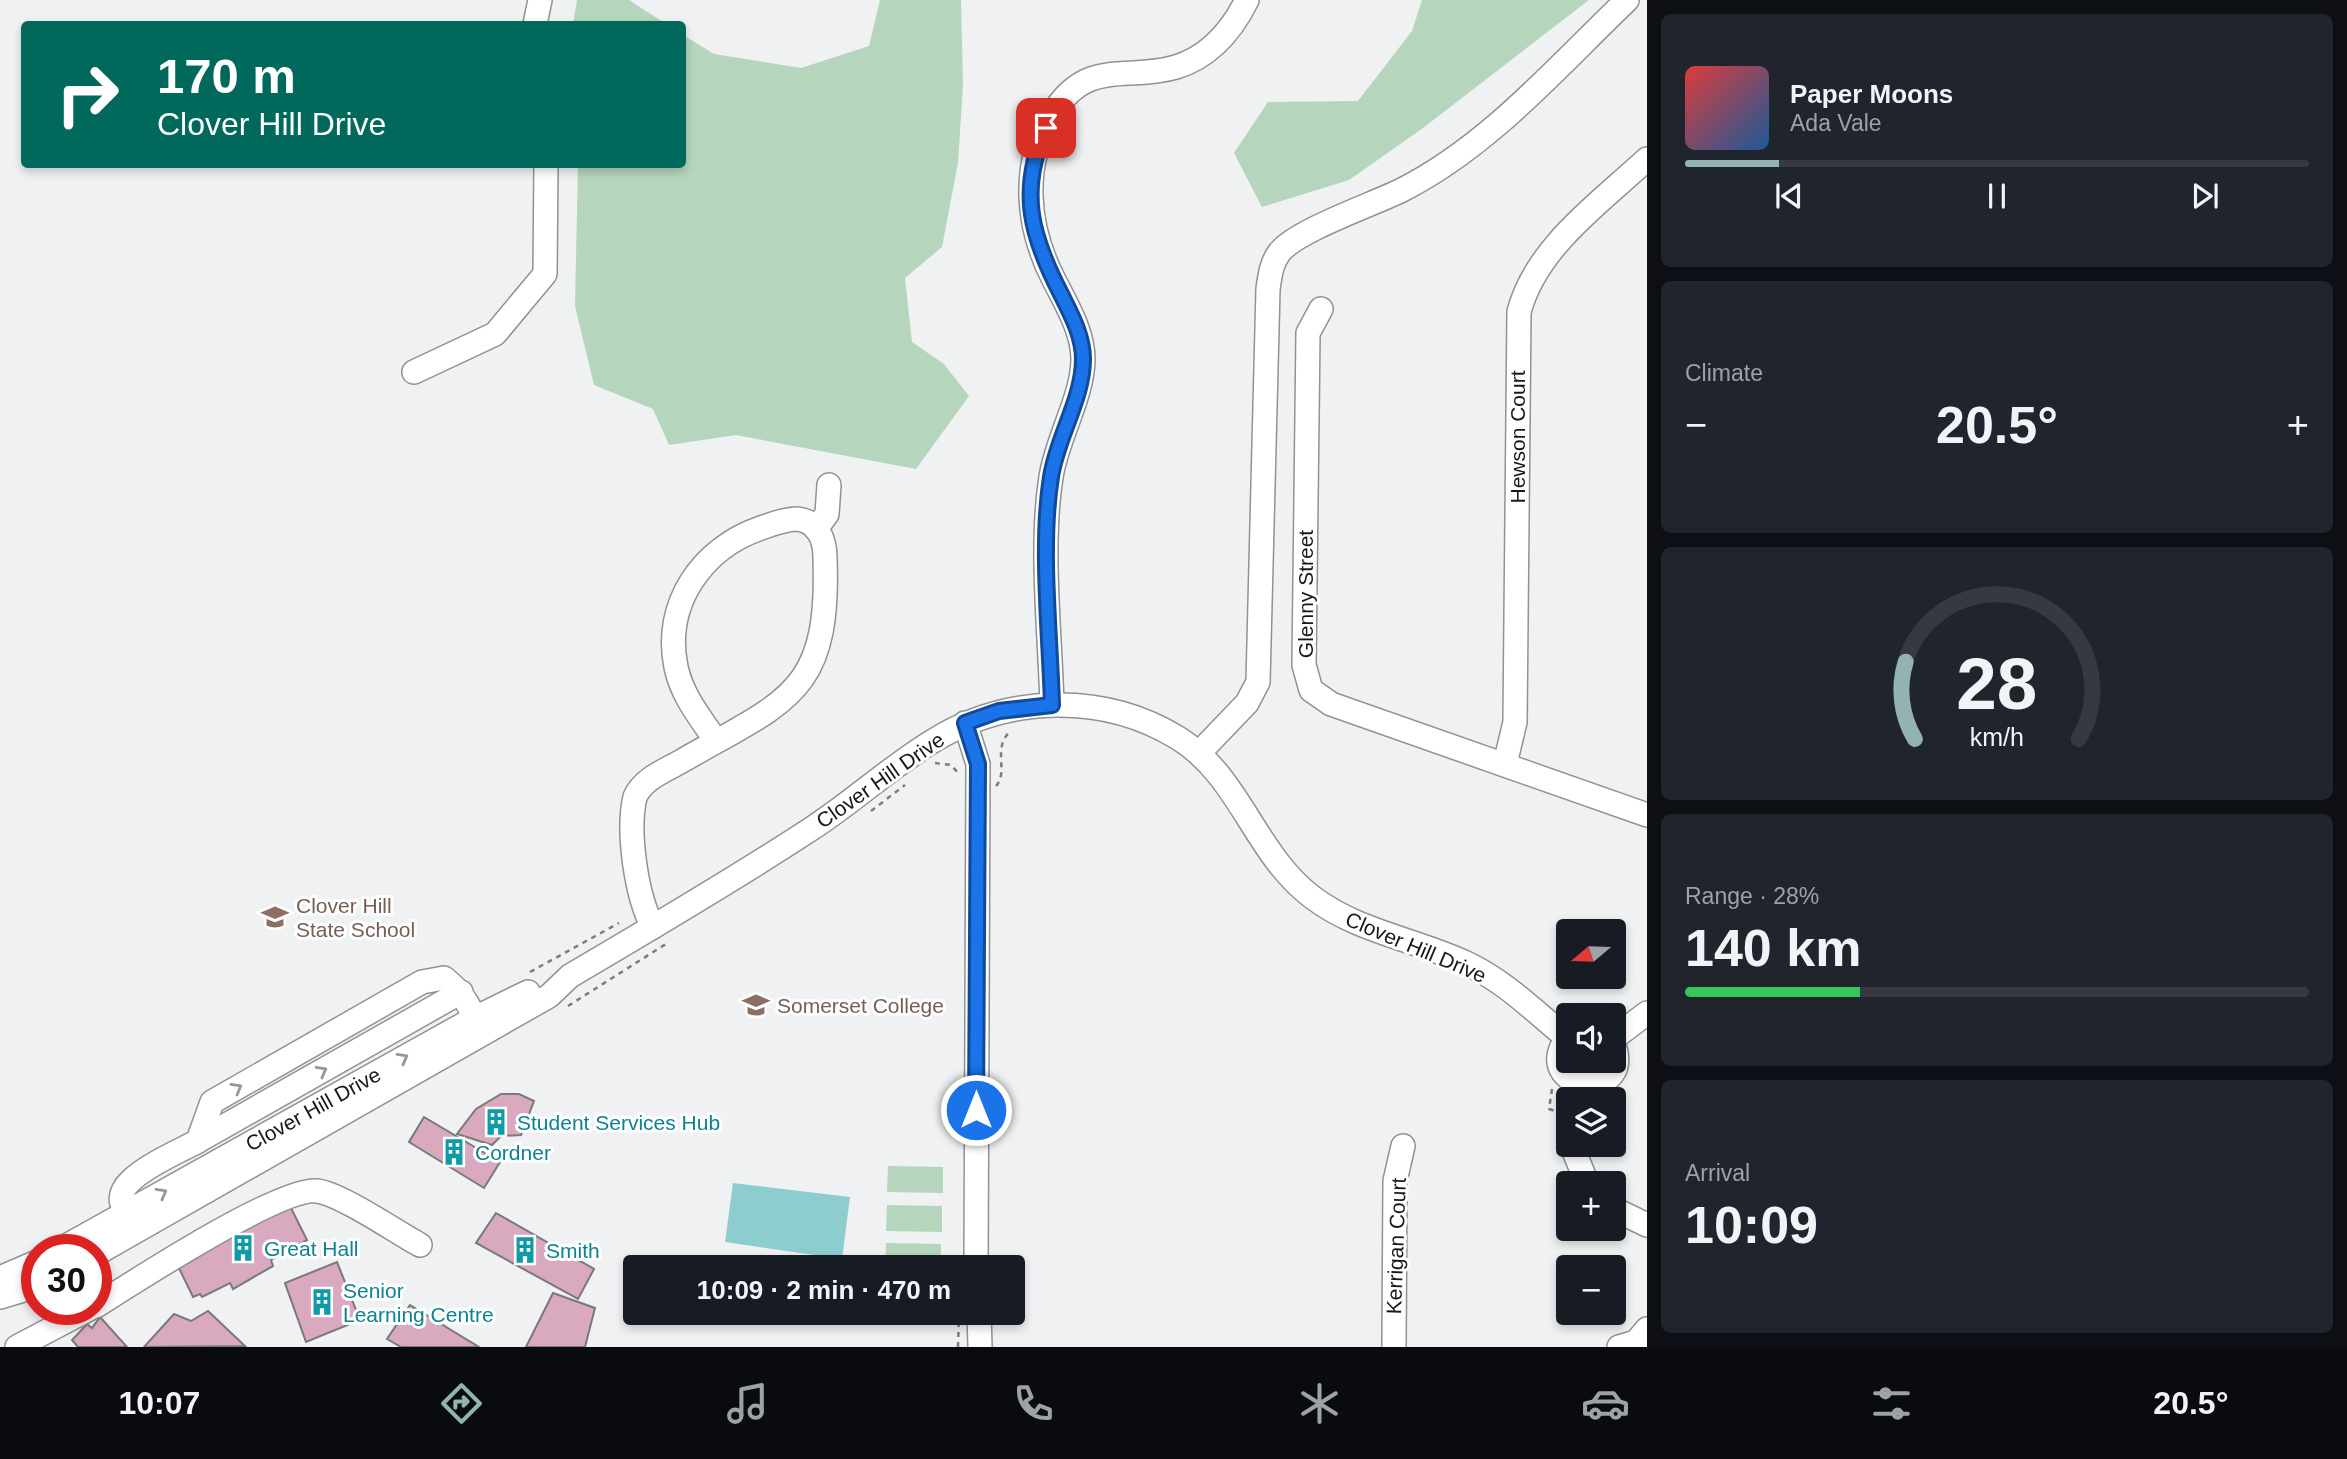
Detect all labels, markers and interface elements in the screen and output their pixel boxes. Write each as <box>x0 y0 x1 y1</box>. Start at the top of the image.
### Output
icon: right <box>42 49 133 140</box>
text: 170 m <box>157 49 296 103</box>
text: Paper Moons <box>1790 79 1953 109</box>
pin <box>1016 98 1076 158</box>
text: Clover Hill Drive <box>157 106 386 142</box>
icon: arrive <box>1027 109 1065 147</box>
text: Ada Vale <box>1790 110 1882 136</box>
icon: previous <box>1770 177 1808 215</box>
icon: pause <box>1978 177 2016 215</box>
icon: next <box>2186 177 2224 215</box>
text: Climate <box>1685 360 1763 386</box>
street label: Hewson Court <box>1506 370 1529 504</box>
text: 20.5° <box>1936 396 2058 454</box>
text: − <box>1685 404 1707 446</box>
text: + <box>2287 404 2309 446</box>
street label: Glenny Street <box>1294 530 1317 658</box>
text: 28 <box>1957 644 2037 725</box>
text: km/h <box>1970 723 2024 751</box>
street label: Clover Hill Drive <box>812 727 948 833</box>
text: Range · 28% <box>1685 883 1819 909</box>
place label: Clover Hill State School <box>296 894 415 941</box>
school or university icon: Clover Hill State School <box>260 902 290 932</box>
street label: Clover Hill Drive <box>1342 907 1490 987</box>
north arrow <box>1556 919 1626 989</box>
map controls <box>1556 919 1626 1325</box>
text: 140 km <box>1685 919 1861 977</box>
school or university icon: Somerset College <box>741 990 771 1020</box>
place label: Somerset College <box>777 994 944 1017</box>
button: sound <box>1556 1003 1626 1073</box>
one-way arrow <box>396 1053 409 1066</box>
street label: Clover Hill Drive <box>242 1062 384 1156</box>
one-way arrow <box>314 1066 327 1079</box>
position arrow <box>939 1073 1013 1147</box>
one-way arrow <box>230 1083 243 1096</box>
button: layers <box>1556 1087 1626 1157</box>
building icon: Student Services Hub <box>481 1107 511 1137</box>
place label: Student Services Hub <box>517 1111 720 1134</box>
building icon: Cordner <box>439 1137 469 1167</box>
place label: Cordner <box>475 1141 551 1164</box>
text: Arrival <box>1685 1160 1750 1186</box>
button: + <box>1556 1171 1626 1241</box>
street label: Kerrigan Court <box>1382 1177 1410 1315</box>
one-way arrow <box>154 1188 167 1201</box>
text: 10:09 <box>1685 1196 1818 1254</box>
building icon: Great Hall <box>228 1233 258 1263</box>
speed limit sign: 30 <box>21 1234 112 1325</box>
building icon: Smith <box>510 1235 540 1265</box>
place label: Great Hall <box>264 1237 359 1260</box>
place label: Smith <box>546 1239 600 1262</box>
button: − <box>1556 1255 1626 1325</box>
text: 10:09 · 2 min · 470 m <box>697 1275 951 1305</box>
place label: Senior Learning Centre <box>343 1279 494 1326</box>
building icon: Senior Learning Centre <box>307 1287 337 1317</box>
icon: directions <box>437 1379 486 1428</box>
icon: music <box>723 1379 772 1428</box>
icon: phone <box>1009 1379 1058 1428</box>
icon: climate <box>1295 1379 1344 1428</box>
icon: car <box>1581 1379 1630 1428</box>
icon: filters <box>1867 1379 1916 1428</box>
text: 10:07 <box>119 1385 200 1421</box>
text: 20.5° <box>2153 1385 2228 1421</box>

